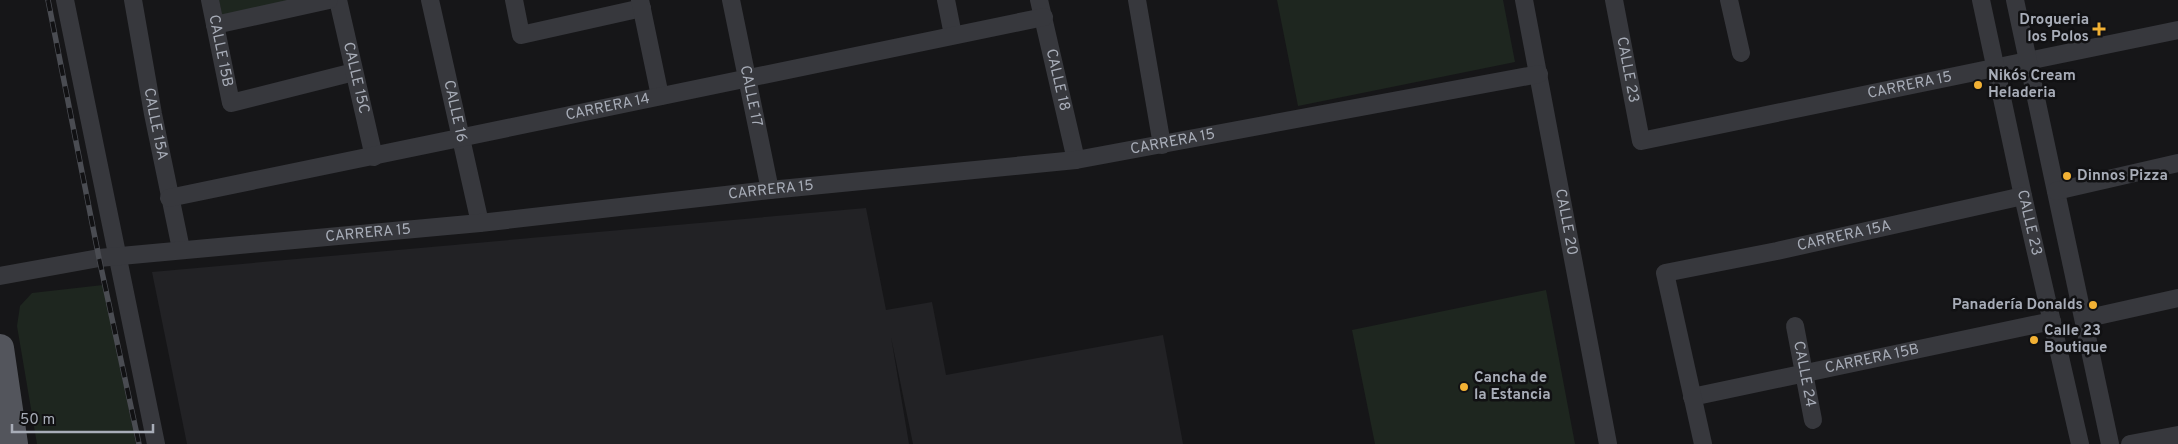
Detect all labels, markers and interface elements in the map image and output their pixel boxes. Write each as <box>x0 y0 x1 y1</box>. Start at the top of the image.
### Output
place label: Drogueria los Polos <box>2019 11 2089 47</box>
street label: CALLE 15B <box>204 13 237 89</box>
marker: Drogueria los Polos <box>2093 23 2105 35</box>
street label: CALLE 23 <box>1612 35 1643 104</box>
street label: CALLE 15C <box>338 40 373 116</box>
street label: CALLE 18 <box>1041 47 1074 113</box>
street label: CALLE 17 <box>735 64 766 128</box>
street label: CARRERA 15 <box>1866 67 1954 103</box>
place label: Niko´s Cream Heladeria <box>1988 67 2076 103</box>
street label: CALLE 16 <box>439 78 471 144</box>
marker: Niko´s Cream Heladeria <box>1972 79 1984 91</box>
street label: CALLE 15A <box>139 86 172 162</box>
street label: CARRERA 14 <box>564 89 652 125</box>
street label: CARRERA 15 <box>1129 125 1217 159</box>
place label: Dinnos Pizza <box>2077 167 2168 186</box>
marker: Dinnos Pizza <box>2061 170 2073 182</box>
street label: CARRERA 15 <box>727 176 815 204</box>
street label: CALLE 20 <box>1550 187 1582 257</box>
street label: CALLE 23 <box>2012 188 2046 258</box>
street label: CARRERA 15A <box>1795 216 1893 256</box>
street label: CARRERA 15 <box>325 220 412 247</box>
place label: Panadería Donalds <box>1952 296 2083 315</box>
marker: Panadería Donalds <box>2087 299 2099 311</box>
place label: Calle 23 Boutique <box>2044 322 2107 358</box>
marker: Calle 23 Boutique <box>2028 334 2040 346</box>
street label: CALLE 24 <box>1789 339 1820 409</box>
street label: CARRERA 15B <box>1823 340 1921 378</box>
place label: Cancha de la Estancia <box>1474 369 1551 405</box>
marker: Cancha de la Estancia <box>1458 381 1470 393</box>
scale bar <box>12 402 154 434</box>
text: 50 m <box>20 411 55 430</box>

